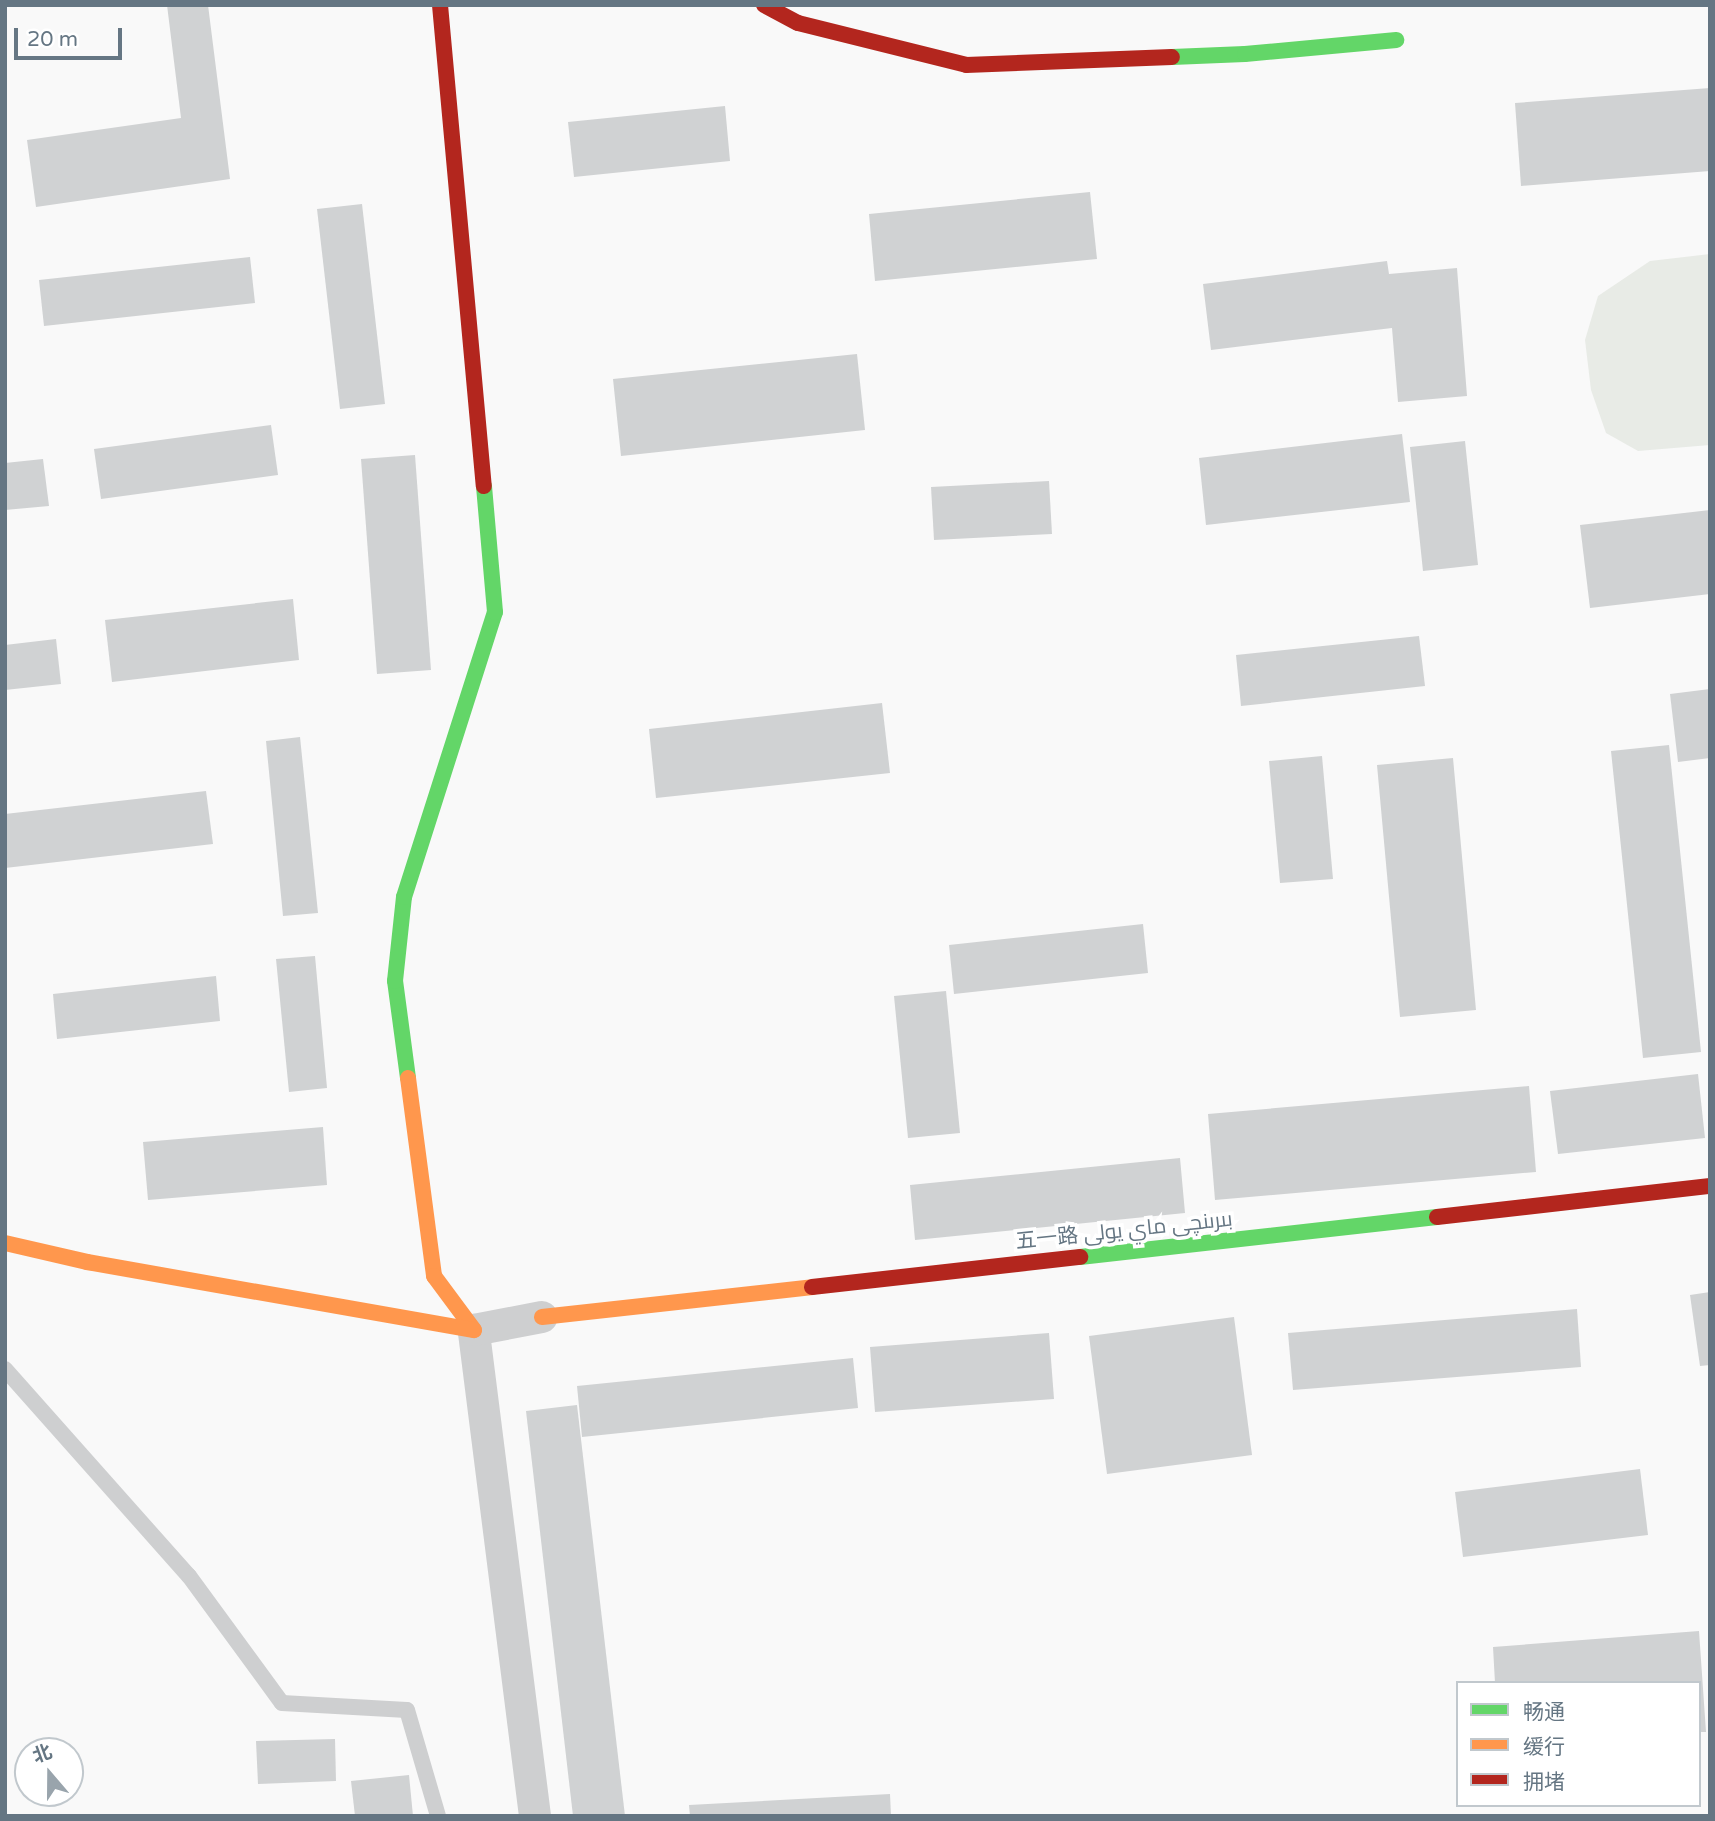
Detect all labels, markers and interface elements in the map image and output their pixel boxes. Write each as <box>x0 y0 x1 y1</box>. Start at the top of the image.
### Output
scale bar <box>18 14 126 58</box>
text: 20 m <box>27 27 78 52</box>
street label: 五一路 بىرىنچى ماي يولى <box>1014 1207 1234 1255</box>
legend <box>1456 1681 1701 1807</box>
text: 畅通 <box>1523 1700 1565 1725</box>
text: 缓行 <box>1523 1735 1565 1760</box>
north arrow <box>14 1737 84 1807</box>
text: 北 <box>30 1741 55 1768</box>
text: 拥堵 <box>1523 1770 1565 1795</box>

